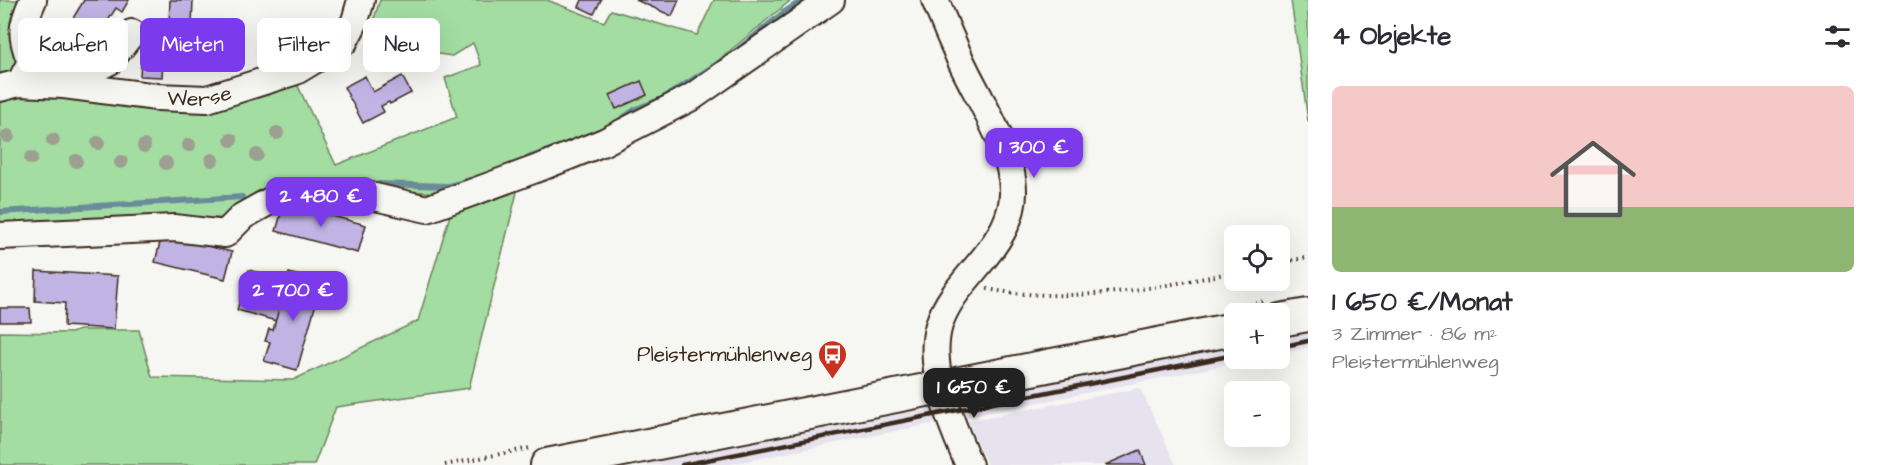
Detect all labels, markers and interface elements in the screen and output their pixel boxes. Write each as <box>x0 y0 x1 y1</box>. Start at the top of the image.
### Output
chip: Kaufen <box>18 18 128 72</box>
chip: Mieten <box>140 18 245 72</box>
chip: Filter <box>257 18 351 72</box>
chip: Neu <box>363 18 440 72</box>
text: 4 Objekte <box>1332 18 1451 54</box>
icon: filters <box>1821 20 1854 53</box>
street label: Werse <box>167 78 235 114</box>
icon: home <box>1539 125 1647 233</box>
pin: 1 300 € <box>979 128 1089 179</box>
text: 1 300 € <box>999 133 1069 161</box>
pin: 2 480 € <box>266 177 376 228</box>
text: 2 480 € <box>280 182 362 210</box>
map controls <box>1224 225 1290 447</box>
button: locate <box>1224 225 1290 291</box>
pin: 2 700 € <box>238 271 348 322</box>
text: 2 700 € <box>253 276 333 304</box>
text: 1 650 €/Monat <box>1332 284 1513 320</box>
button: + <box>1224 303 1290 369</box>
text: 3 Zimmer · 86 m² <box>1332 320 1497 348</box>
bus stop icon: Pleistermühlenweg <box>817 338 849 380</box>
place label: Pleistermühlenweg <box>637 340 812 371</box>
text: Pleistermühlenweg <box>1332 348 1499 376</box>
pin: 1 650 € <box>919 368 1029 419</box>
text: 1 650 € <box>937 373 1011 401</box>
button: − <box>1224 381 1290 447</box>

